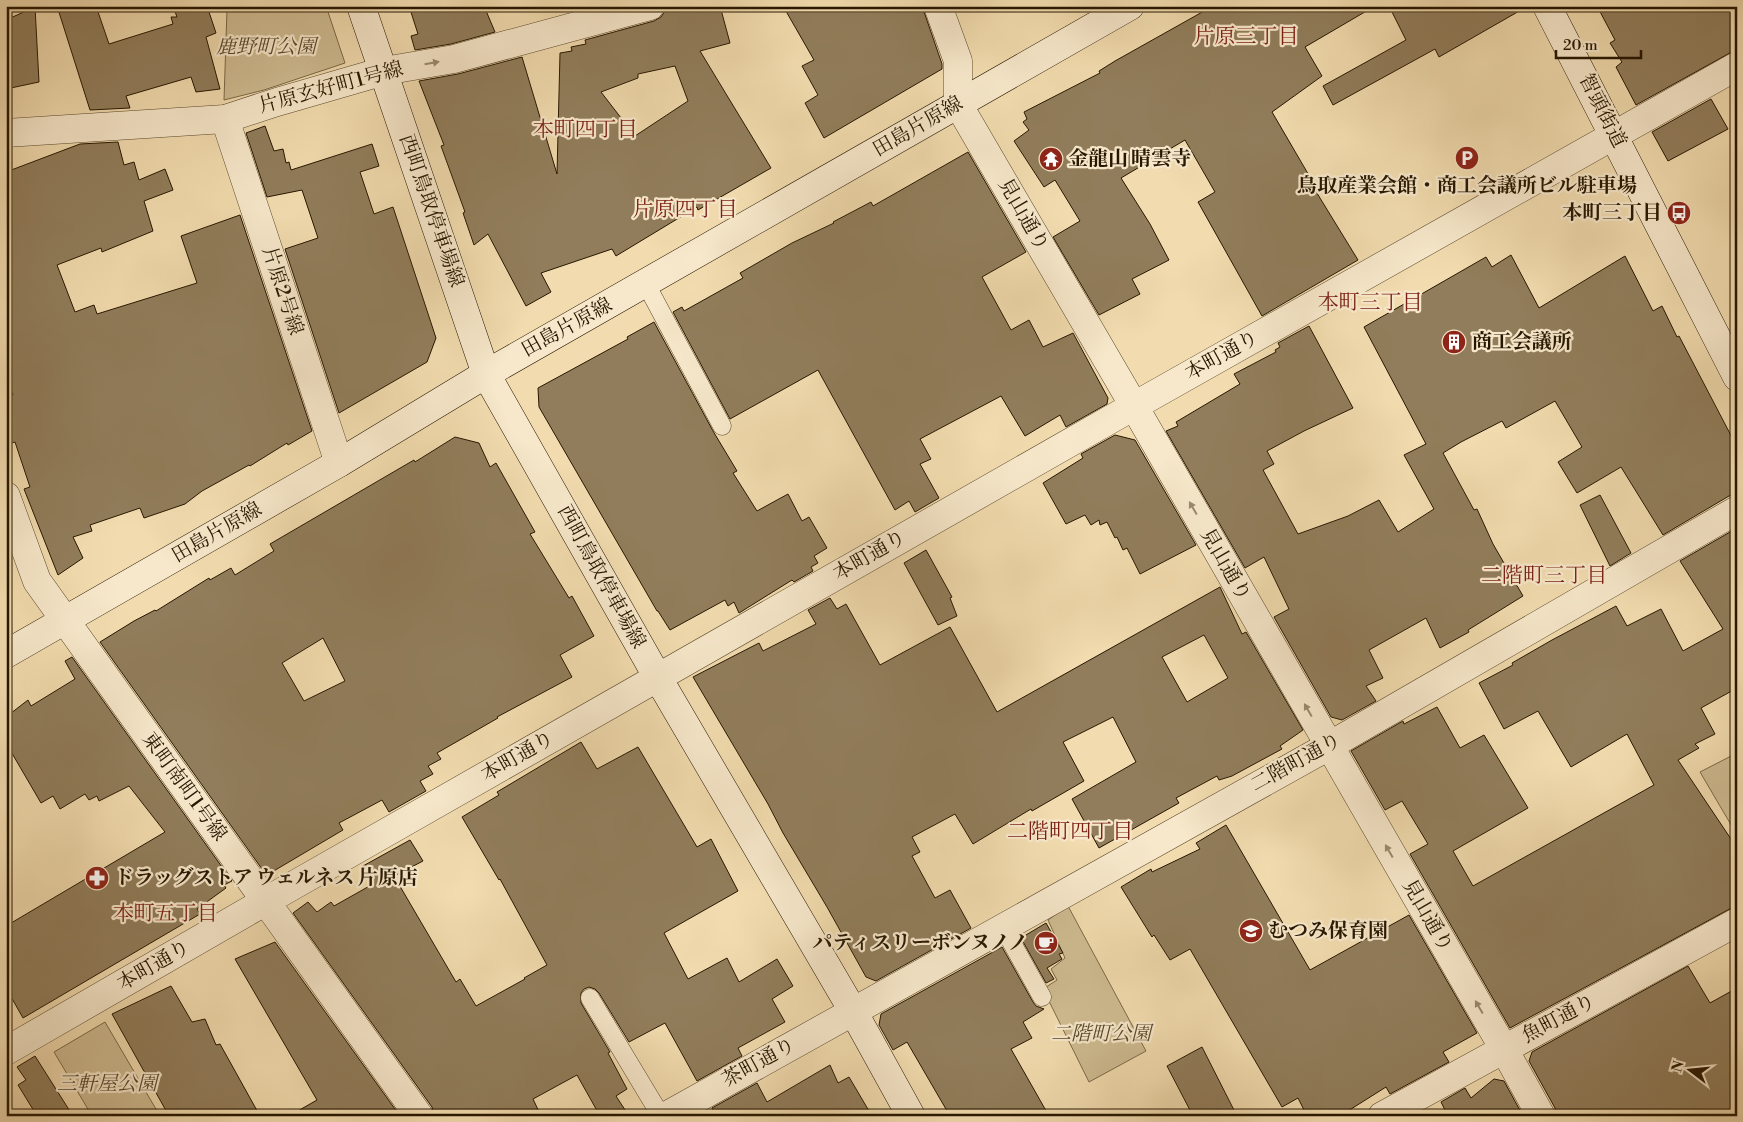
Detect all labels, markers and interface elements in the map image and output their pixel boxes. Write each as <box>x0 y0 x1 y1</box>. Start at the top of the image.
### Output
district label: 片原三丁目 <box>1194 24 1299 50</box>
scale bar <box>1556 28 1640 60</box>
park label: 鹿野町公園 <box>216 35 319 60</box>
text: 20 m <box>1563 36 1598 55</box>
street label: 片原玄好町1号線 <box>256 57 406 119</box>
one-way arrow <box>425 58 441 66</box>
street label: 智頭街道 <box>1573 70 1631 152</box>
street label: 田島片原線 <box>868 91 968 163</box>
district label: 本町四丁目 <box>533 117 638 143</box>
street label: 西町鳥取停車場線 <box>393 131 469 291</box>
parking icon: 鳥取産業会館・商工会議所ビル駐車場 <box>1454 145 1480 171</box>
temple icon: 金龍山 晴雲寺 <box>1038 146 1064 172</box>
place label: 金龍山 晴雲寺 <box>1068 147 1191 172</box>
street label: 見山通り <box>992 174 1054 256</box>
place label: 鳥取産業会館・商工会議所ビル駐車場 <box>1297 174 1637 199</box>
district label: 片原四丁目 <box>633 197 738 223</box>
bus stop icon: 本町三丁目 <box>1666 200 1692 226</box>
place label: 本町三丁目 <box>1562 201 1662 226</box>
street label: 片原2号線 <box>256 244 308 338</box>
district label: 本町三丁目 <box>1318 290 1423 316</box>
street label: 田島片原線 <box>517 293 617 363</box>
street label: 本町通り <box>1181 326 1263 386</box>
building icon: 商工会議所 <box>1441 329 1467 355</box>
place label: 商工会議所 <box>1472 330 1572 355</box>
street label: 田島片原線 <box>167 497 267 569</box>
street label: 西町鳥取停車場線 <box>551 501 651 653</box>
one-way arrow <box>1188 501 1197 515</box>
street label: 見山通り <box>1194 524 1256 606</box>
street label: 本町通り <box>829 525 911 587</box>
district label: 二階町三丁目 <box>1481 563 1607 589</box>
one-way arrow <box>1304 703 1312 717</box>
street label: 本町通り <box>477 726 559 788</box>
street label: 東町南町1号線 <box>136 728 232 846</box>
street label: 二階町通り <box>1246 728 1346 798</box>
district label: 二階町四丁目 <box>1007 819 1133 845</box>
one-way arrow <box>1385 844 1394 857</box>
pharmacy icon: ドラッグストア ウェルネス 片原店 <box>84 865 110 891</box>
place label: ドラッグストア ウェルネス 片原店 <box>114 866 418 891</box>
street label: 見山通り <box>1396 875 1458 957</box>
district label: 本町五丁目 <box>113 901 218 927</box>
school or university icon: むつみ保育園 <box>1238 918 1264 944</box>
place label: むつみ保育園 <box>1268 919 1388 944</box>
cafe icon: パティスリーボンヌノノ <box>1033 930 1059 956</box>
place label: パティスリーボンヌノノ <box>813 931 1028 956</box>
street label: 本町通り <box>113 935 195 997</box>
street label: 魚町通り <box>1518 989 1600 1049</box>
one-way arrow <box>1475 1000 1484 1013</box>
park label: 二階町公園 <box>1051 1022 1154 1047</box>
street label: 茶町通り <box>718 1033 800 1093</box>
north arrow <box>1666 1044 1716 1094</box>
text: N <box>1668 1059 1689 1074</box>
park label: 三軒屋公園 <box>57 1072 160 1097</box>

